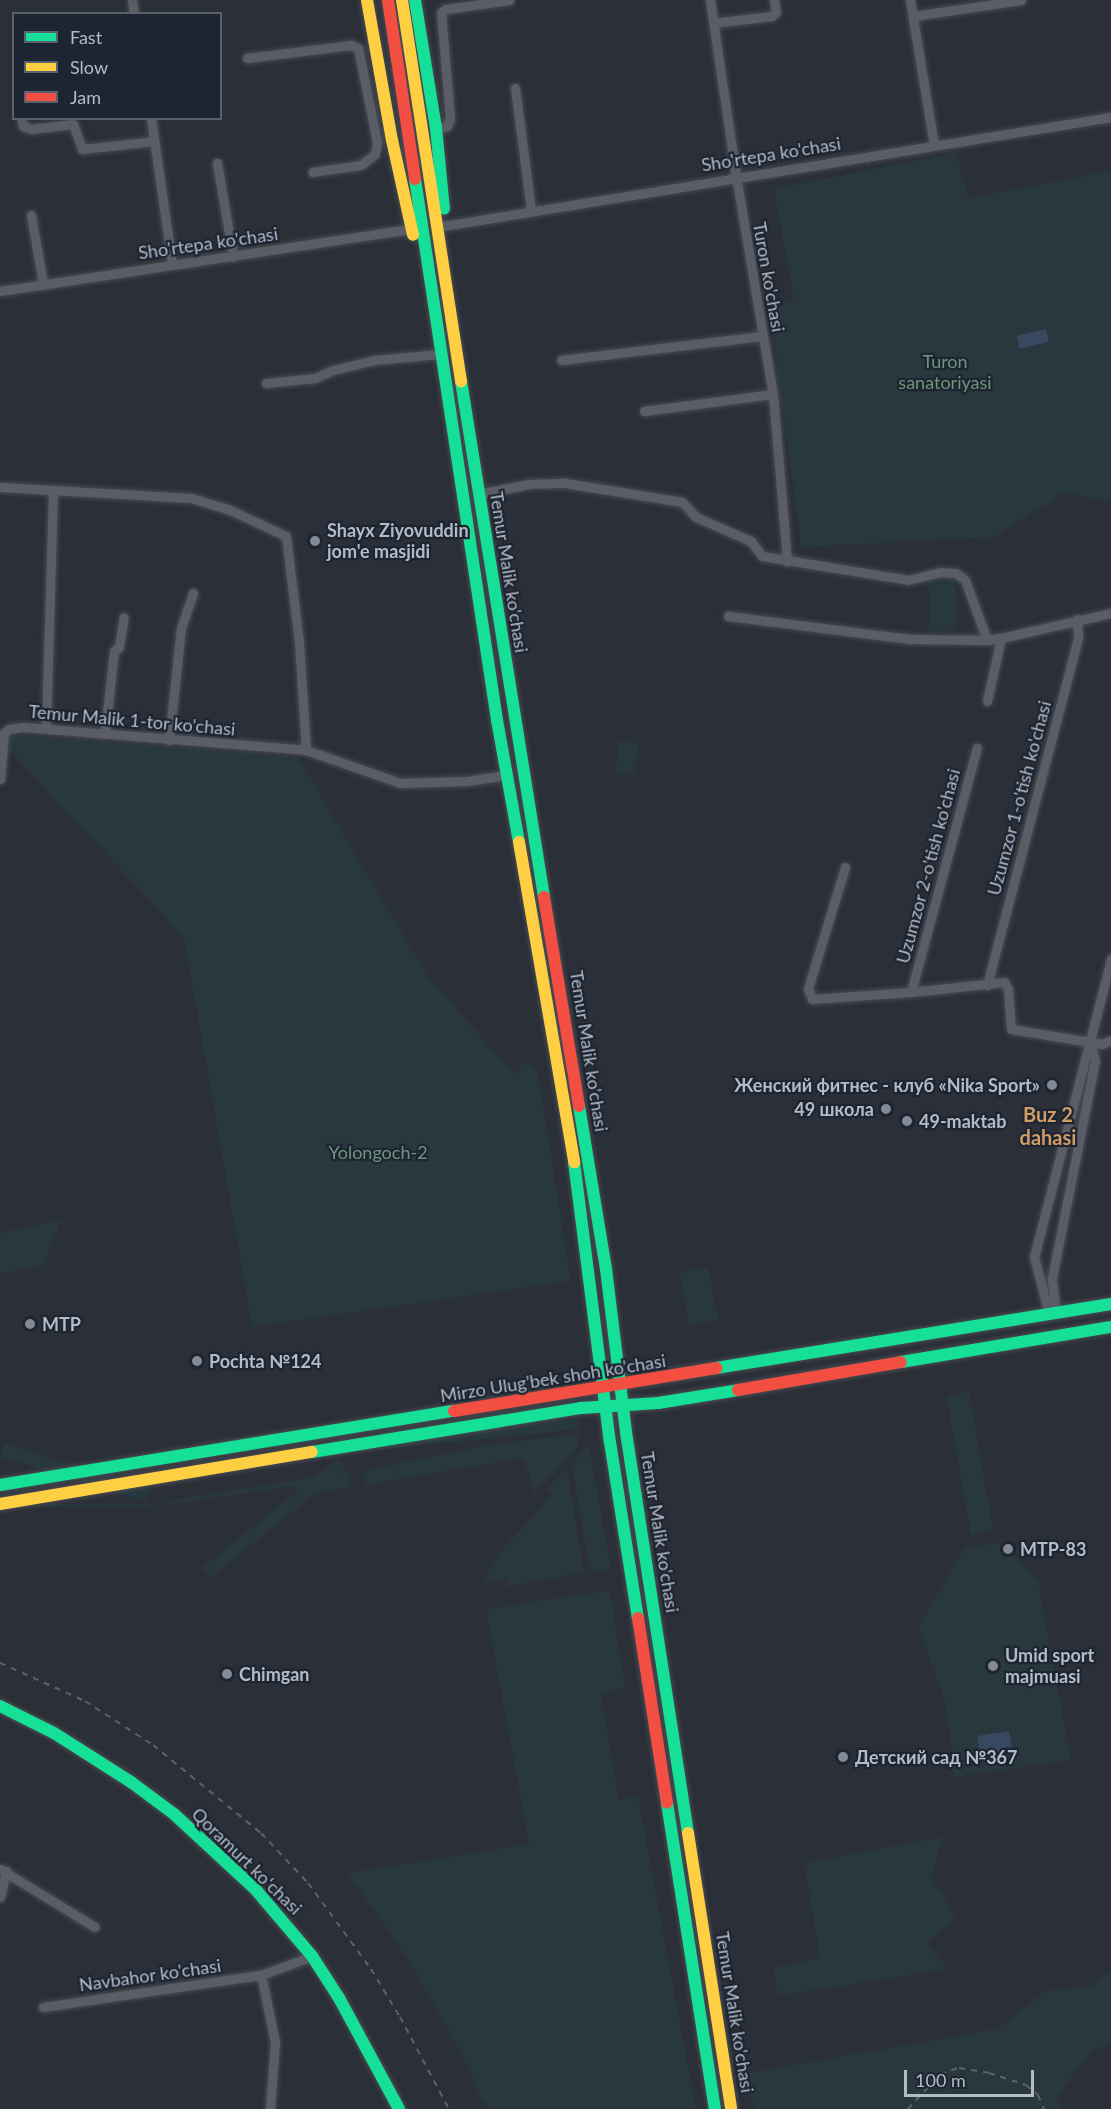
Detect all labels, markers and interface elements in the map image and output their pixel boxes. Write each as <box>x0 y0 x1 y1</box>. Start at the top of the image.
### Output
legend <box>12 12 222 120</box>
text: Fast <box>70 26 102 48</box>
text: Slow <box>70 56 108 78</box>
text: Jam <box>70 86 101 108</box>
street label: Sho'rtepa ko'chasi <box>700 132 842 176</box>
street label: Turon ko'chasi <box>749 220 789 334</box>
street label: Sho'rtepa ko'chasi <box>137 223 279 263</box>
park label: Turon sanatoriyasi <box>898 351 992 394</box>
street label: Temur Malik ko'chasi <box>486 490 532 654</box>
place label: Shayx Ziyovuddin jom'e masjidi <box>327 520 469 562</box>
marker: Shayx Ziyovuddin jom'e masjidi <box>308 534 322 548</box>
street label: Uzumzor 1-o'tish ko'chasi <box>983 698 1055 898</box>
street label: Temur Malik 1-tor ko'chasi <box>27 700 237 740</box>
street label: Uzumzor 2-o'tish ko'chasi <box>892 766 964 966</box>
street label: Temur Malik ko'chasi <box>566 969 612 1133</box>
place label: Женский фитнес - клуб «Nika Sport» <box>734 1074 1040 1096</box>
marker: Женский фитнес - клуб «Nika Sport» <box>1045 1078 1059 1092</box>
place label: 49 школа <box>794 1098 874 1120</box>
marker: 49 школа <box>879 1102 893 1116</box>
district label: Buz 2 dahasi <box>1020 1102 1076 1149</box>
place label: 49-maktab <box>919 1110 1006 1132</box>
marker: 49-maktab <box>900 1114 914 1128</box>
park label: Yolongoch-2 <box>328 1141 428 1163</box>
place label: MTP <box>42 1313 81 1335</box>
marker: MTP <box>23 1317 37 1331</box>
street label: Mirzo Ulug'bek shoh ko'chasi <box>439 1349 667 1407</box>
place label: Pochta №124 <box>209 1350 321 1372</box>
marker: Pochta №124 <box>190 1354 204 1368</box>
street label: Temur Malik ko'chasi <box>637 1450 683 1614</box>
place label: MTP-83 <box>1020 1538 1086 1560</box>
marker: MTP-83 <box>1001 1542 1015 1556</box>
place label: Umid sport majmuasi <box>1005 1645 1094 1688</box>
marker: Umid sport majmuasi <box>986 1659 1000 1673</box>
place label: Chimgan <box>239 1663 309 1685</box>
marker: Chimgan <box>220 1667 234 1681</box>
place label: Детский сад №367 <box>855 1746 1018 1768</box>
marker: Детский сад №367 <box>836 1750 850 1764</box>
street label: Qoramurt koʻchasi <box>187 1803 307 1919</box>
street label: Temur Malik ko'chasi <box>712 1930 758 2094</box>
street label: Navbahor ko'chasi <box>77 1954 223 1996</box>
scale bar <box>907 2058 1038 2096</box>
text: 100 m <box>915 2069 966 2091</box>

